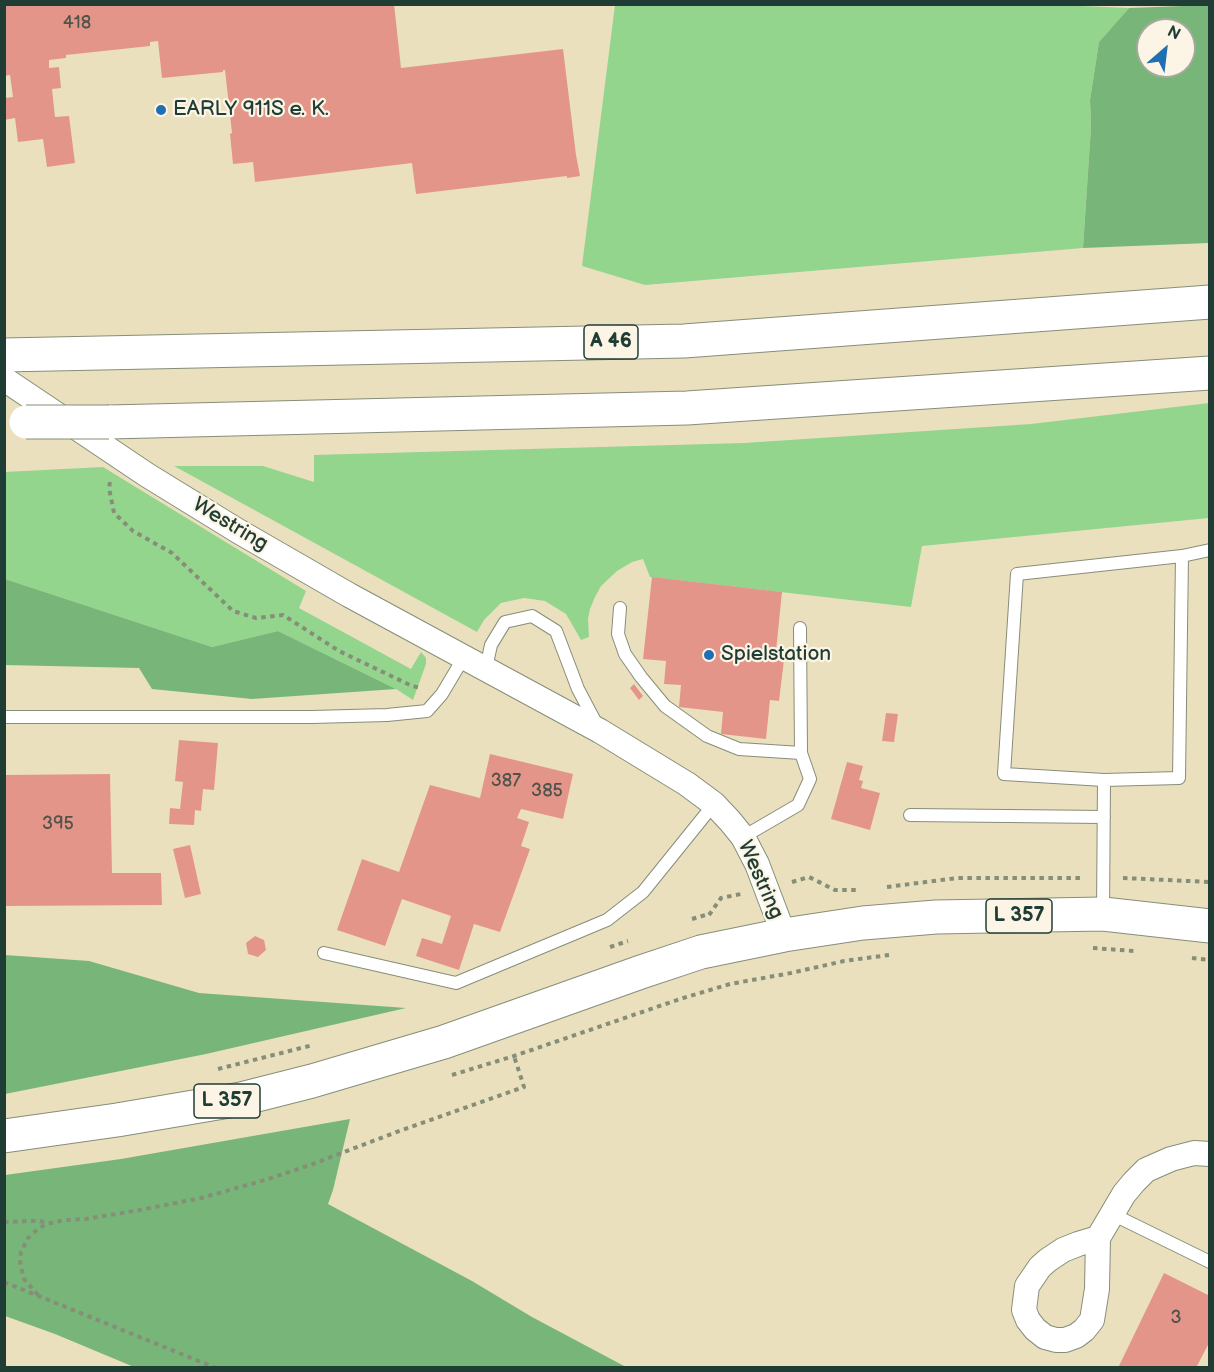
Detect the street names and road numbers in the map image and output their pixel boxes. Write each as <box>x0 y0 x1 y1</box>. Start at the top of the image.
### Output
road number: A 46 <box>584 325 638 359</box>
street label: Westring <box>188 493 272 557</box>
street label: Westring <box>731 837 789 923</box>
road number: L 357 <box>986 899 1052 933</box>
road number: L 357 <box>194 1084 260 1118</box>

